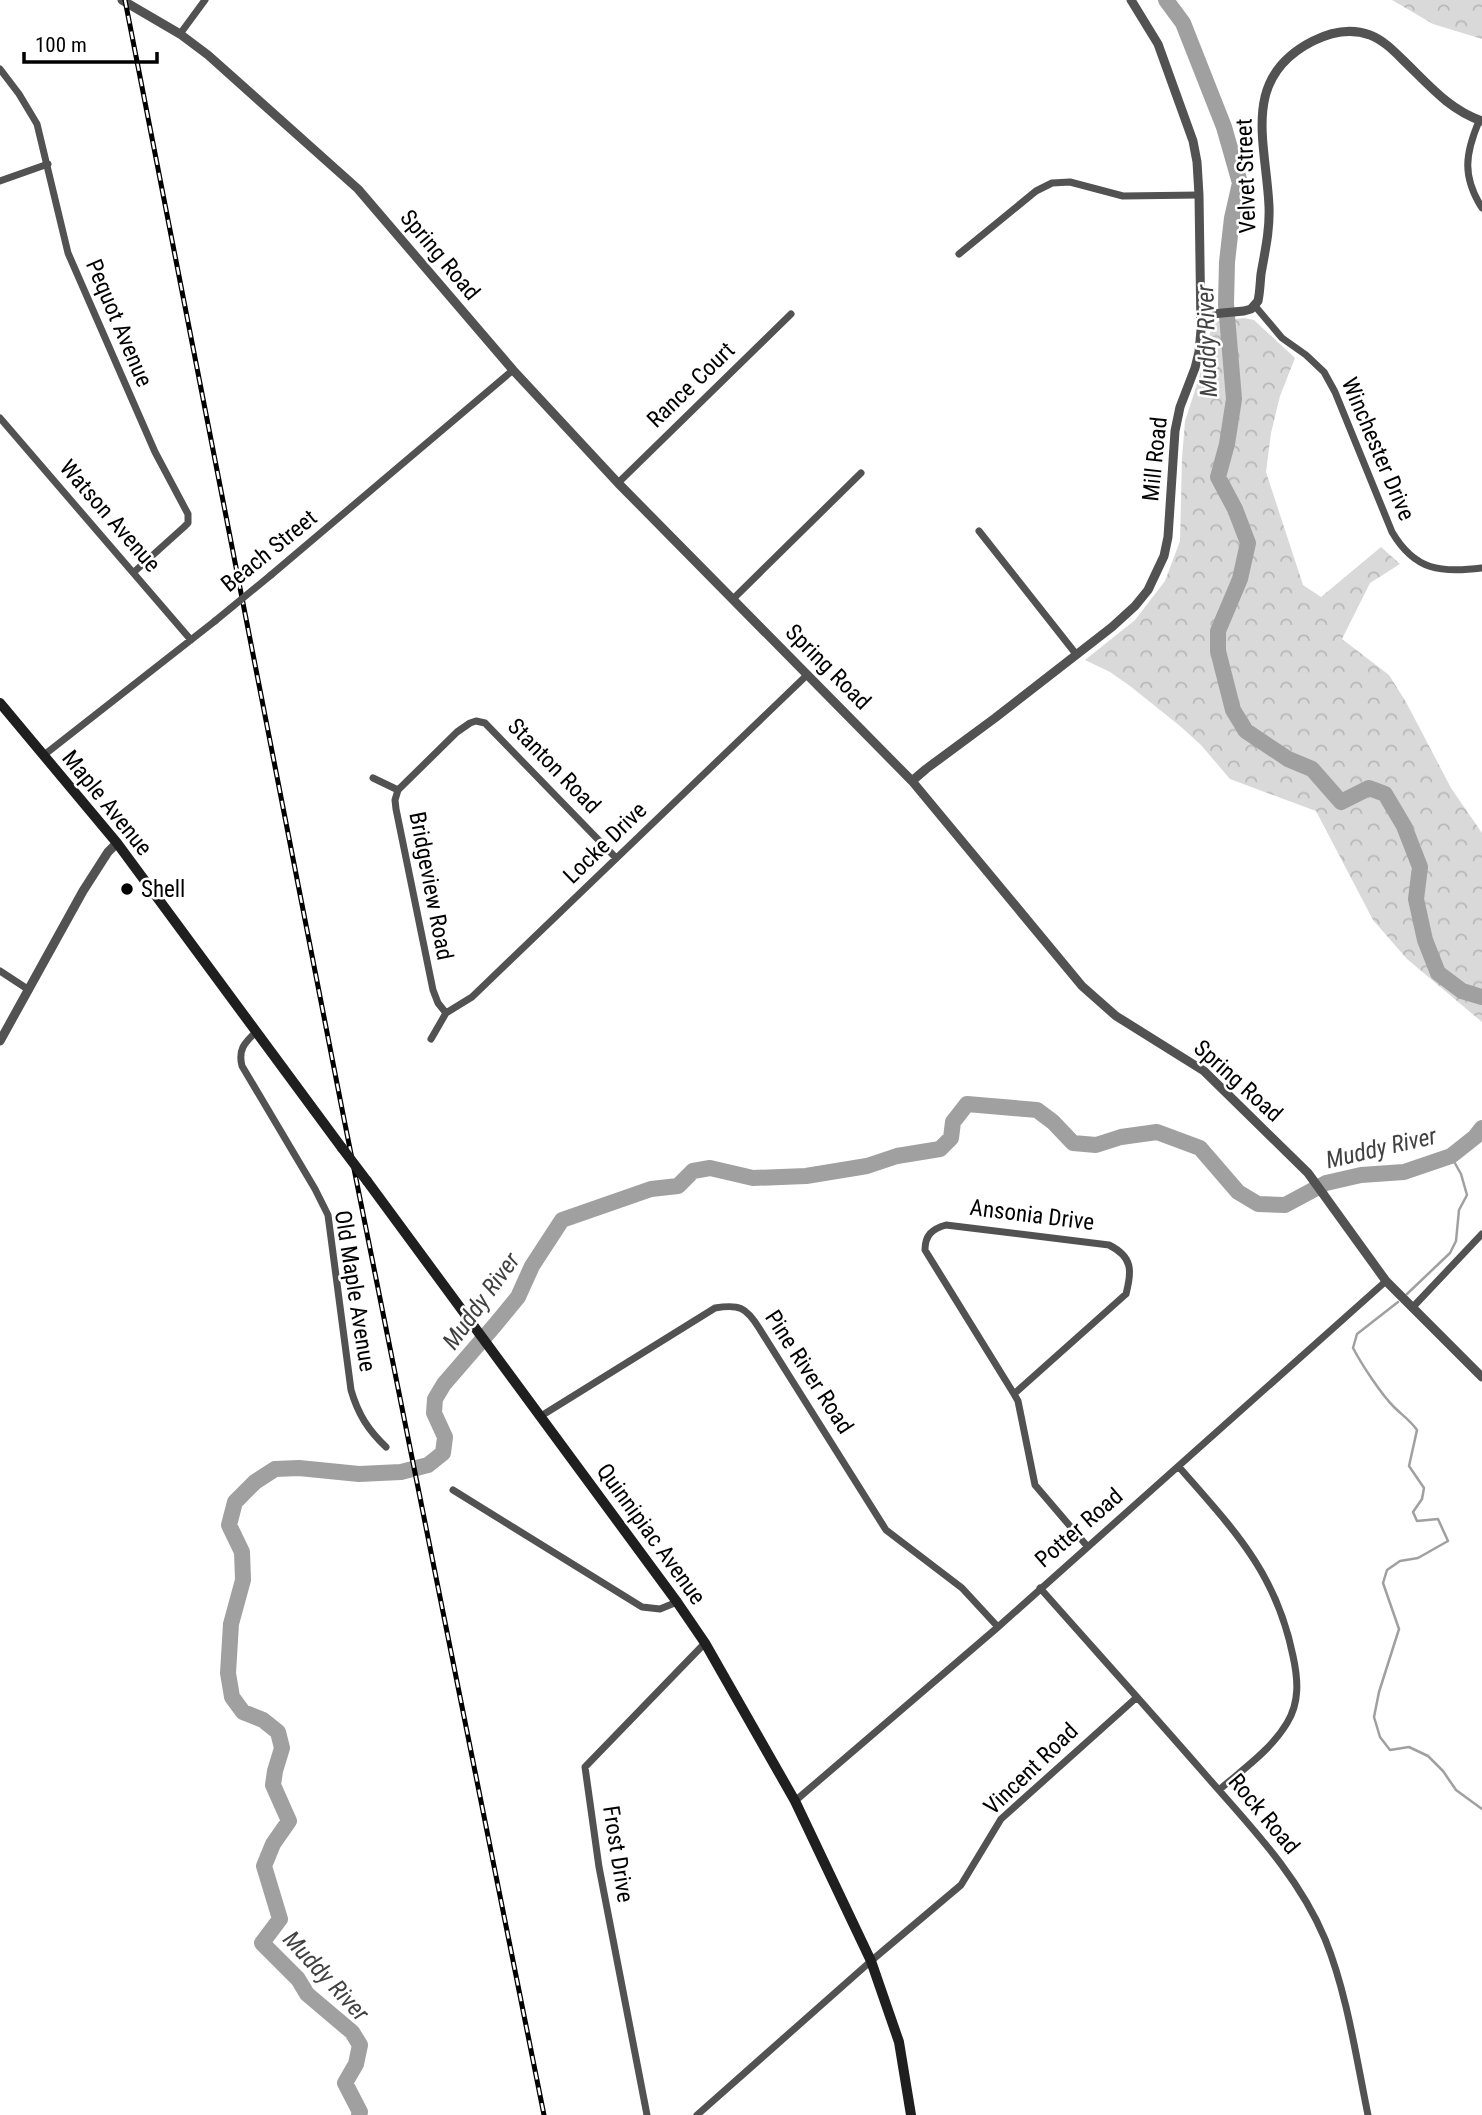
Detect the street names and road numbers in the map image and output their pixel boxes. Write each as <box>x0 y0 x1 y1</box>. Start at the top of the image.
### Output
street label: Velvet Street <box>1231 118 1261 234</box>
street label: Spring Road <box>394 204 486 306</box>
street label: Pequot Avenue <box>80 255 158 391</box>
street label: Rance Court <box>642 337 740 433</box>
street label: Winchester Drive <box>1336 373 1420 525</box>
street label: Mill Road <box>1137 415 1173 503</box>
street label: Watson Avenue <box>54 454 166 578</box>
street label: Beach Street <box>216 504 322 598</box>
street label: Spring Road <box>780 619 876 715</box>
street label: Stanton Road <box>502 713 606 819</box>
street label: Maple Avenue <box>56 745 158 861</box>
street label: Locke Drive <box>558 797 652 889</box>
street label: Bridgeview Road <box>403 810 459 962</box>
street label: Spring Road <box>1188 1034 1288 1128</box>
street label: Ansonia Drive <box>968 1194 1096 1236</box>
street label: Old Maple Avenue <box>329 1208 381 1374</box>
street label: Pine River Road <box>759 1305 859 1439</box>
street label: Quinnipiac Avenue <box>591 1458 711 1610</box>
street label: Potter Road <box>1030 1483 1128 1573</box>
street label: Vincent Road <box>978 1718 1084 1820</box>
street label: Rock Road <box>1223 1768 1305 1860</box>
street label: Frost Drive <box>597 1804 639 1904</box>

